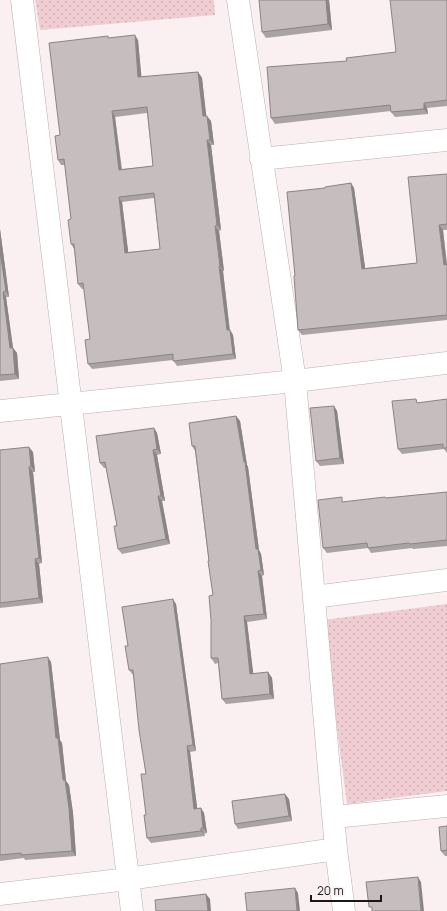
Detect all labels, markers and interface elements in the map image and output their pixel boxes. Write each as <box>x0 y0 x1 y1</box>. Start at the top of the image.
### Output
scale bar <box>311 877 381 903</box>
text: 20 m <box>317 882 344 899</box>

